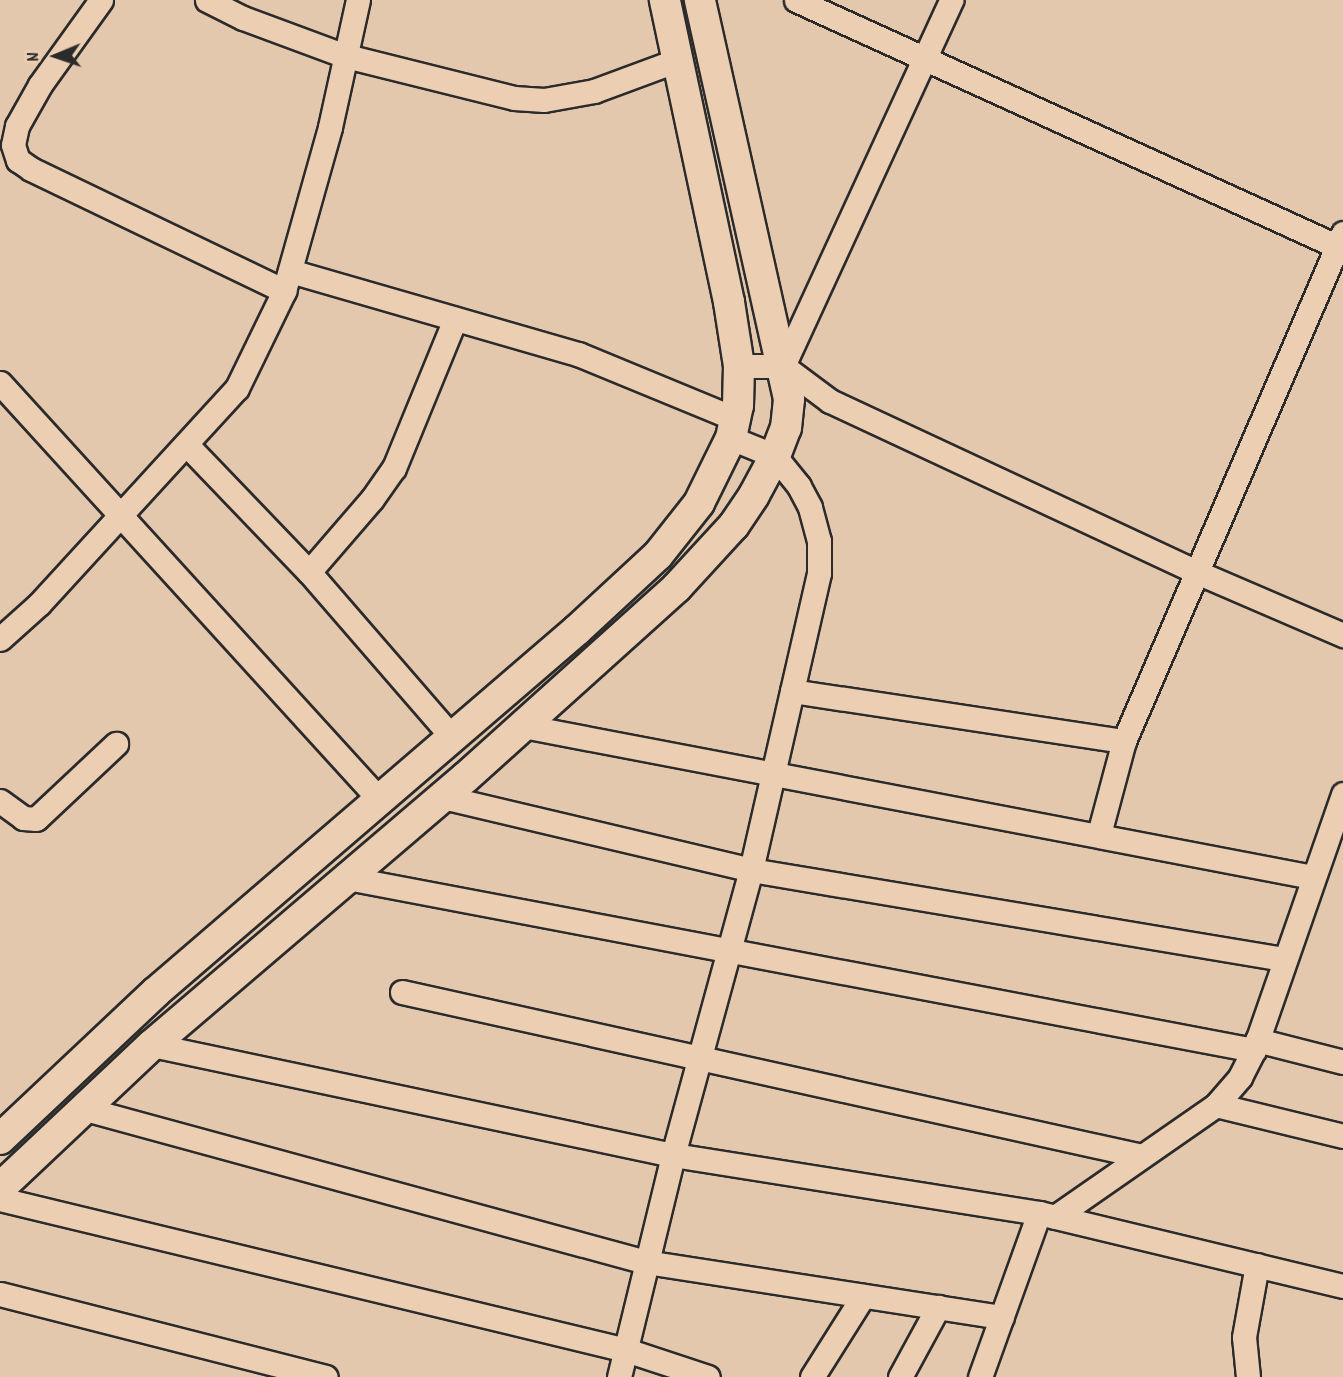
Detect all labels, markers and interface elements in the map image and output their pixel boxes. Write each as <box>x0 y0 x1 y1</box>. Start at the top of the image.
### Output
north arrow <box>21 21 91 91</box>
text: N <box>21 52 48 62</box>

